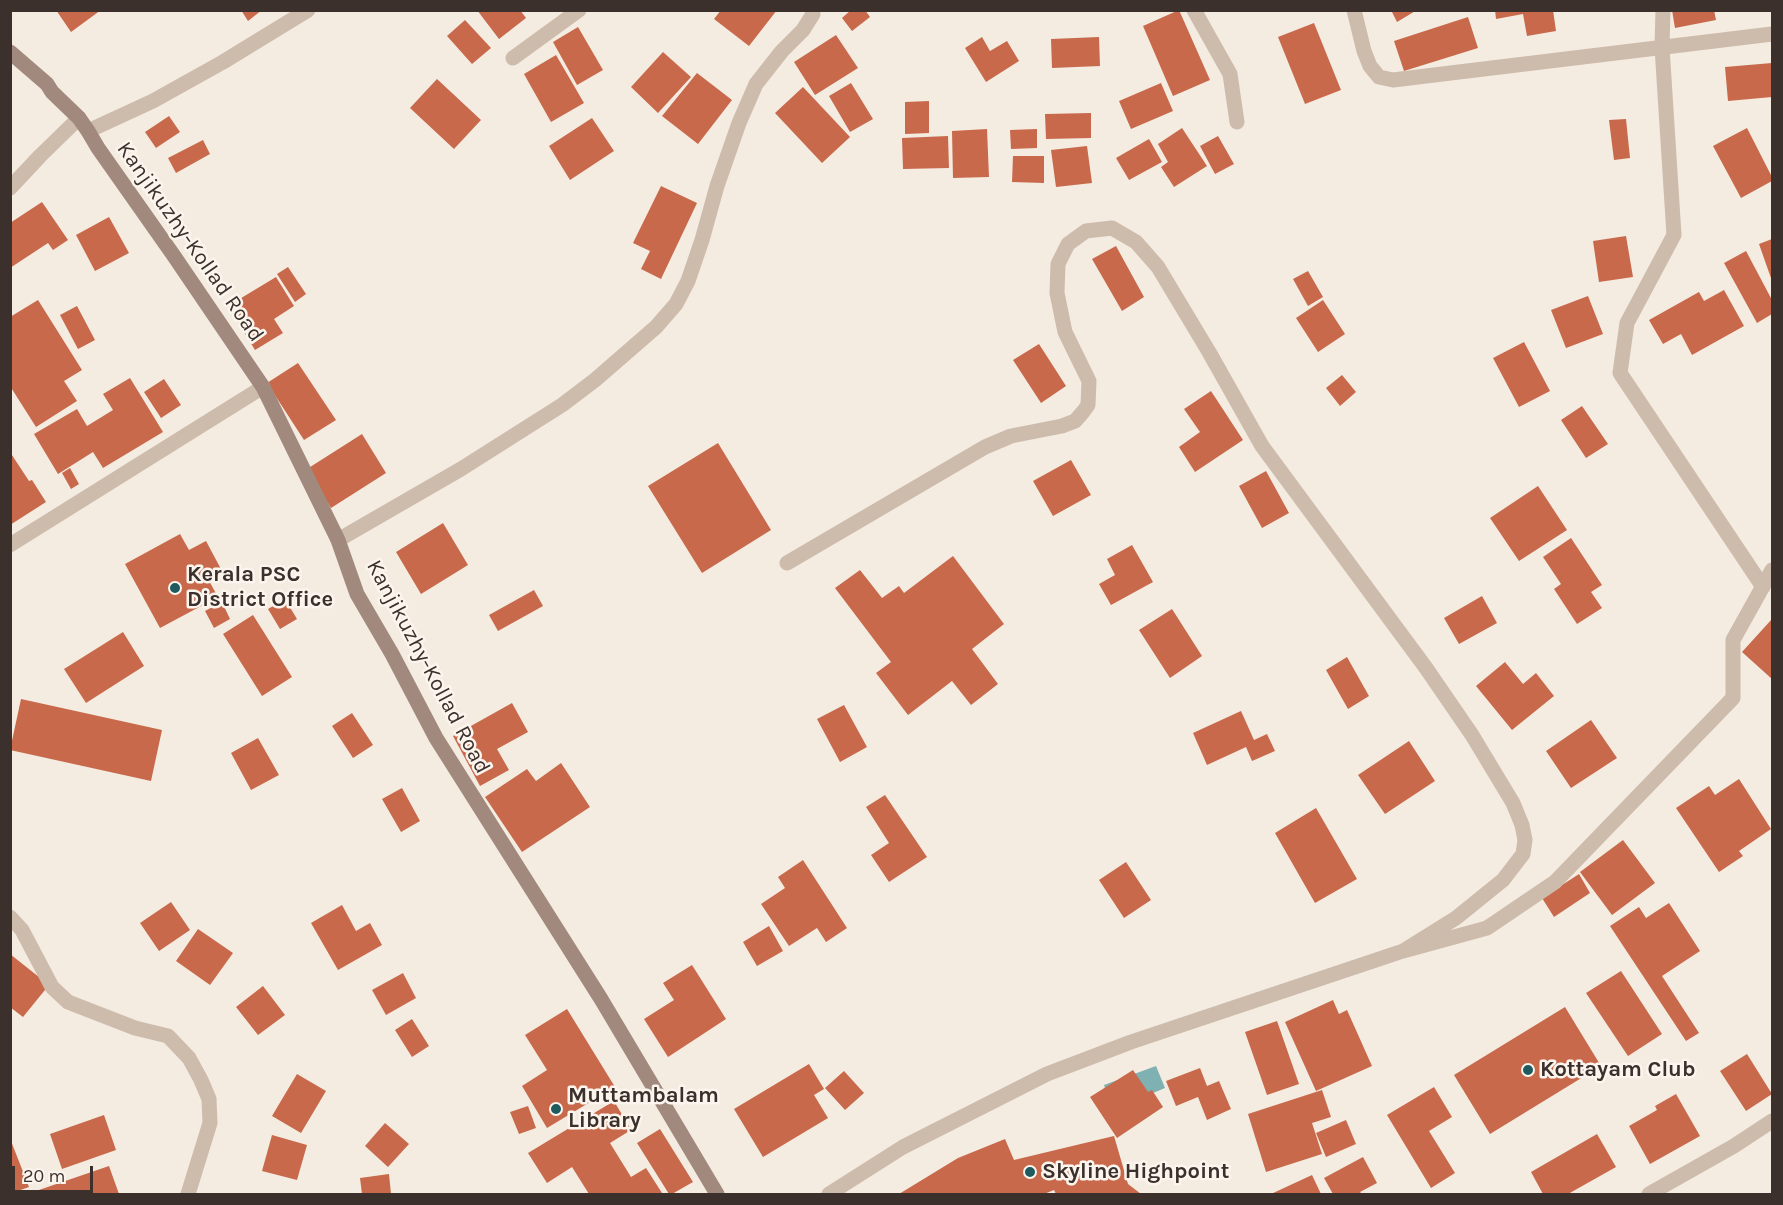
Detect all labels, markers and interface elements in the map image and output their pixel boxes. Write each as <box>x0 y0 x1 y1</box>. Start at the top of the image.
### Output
street label: Kanjikuzhy-Kollad Road <box>111 137 269 347</box>
street label: Kanjikuzhy-Kollad Road <box>360 556 496 778</box>
place label: Kerala PSC District Office <box>187 562 333 614</box>
marker: Kerala PSC District Office <box>168 581 182 595</box>
place label: Kottayam Club <box>1540 1057 1695 1083</box>
marker: Kottayam Club <box>1521 1063 1535 1077</box>
place label: Muttambalam Library <box>568 1083 719 1134</box>
marker: Muttambalam Library <box>549 1102 563 1116</box>
scale bar <box>15 1154 96 1192</box>
place label: Skyline Highpoint <box>1042 1159 1230 1185</box>
text: 20 m <box>23 1165 65 1187</box>
marker: Skyline Highpoint <box>1023 1165 1037 1179</box>

